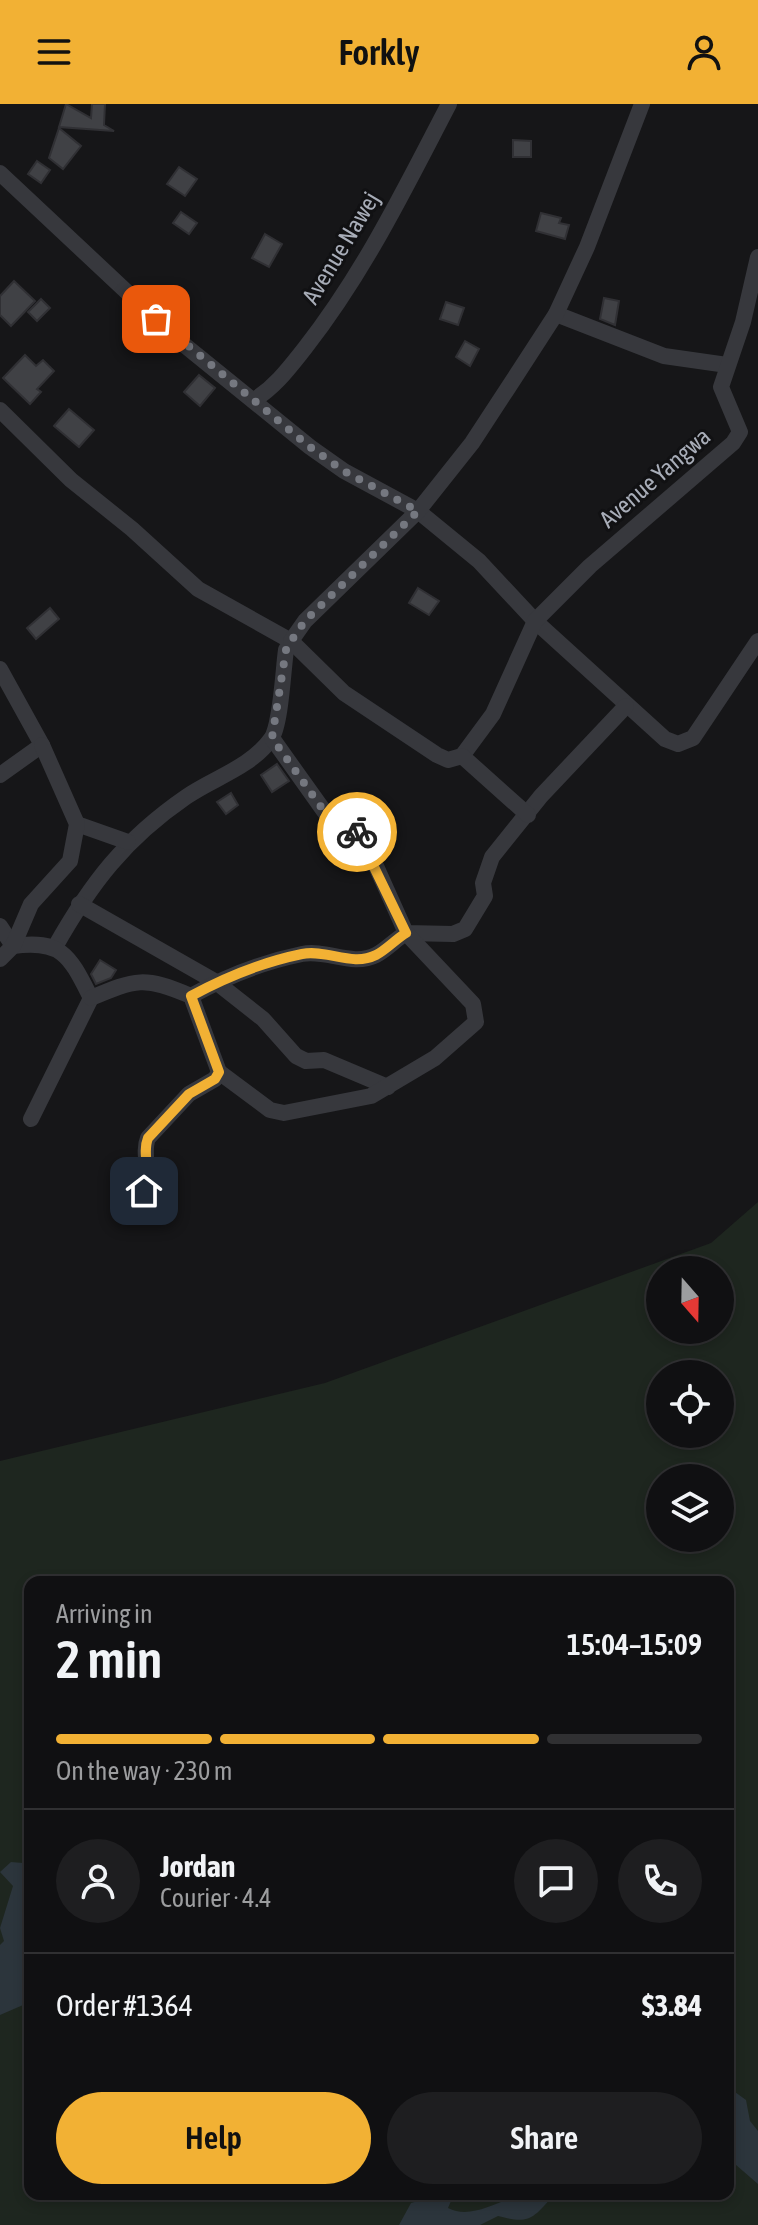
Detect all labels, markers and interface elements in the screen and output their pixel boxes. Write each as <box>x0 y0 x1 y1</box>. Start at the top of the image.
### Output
icon: menu <box>32 30 76 74</box>
icon: person <box>682 30 726 74</box>
text: Forkly <box>338 31 420 73</box>
street label: Avenue Nawej <box>297 187 384 309</box>
pin <box>122 285 190 353</box>
icon: bag <box>134 297 178 341</box>
street label: Avenue Yangwa <box>594 422 715 533</box>
courier <box>317 792 397 872</box>
icon: bike <box>335 810 379 854</box>
pin <box>110 1157 178 1225</box>
icon: home <box>122 1169 166 1213</box>
north arrow <box>646 1256 734 1344</box>
map controls <box>646 1256 734 1552</box>
button: locate <box>646 1360 734 1448</box>
button: layers <box>646 1464 734 1552</box>
text: Arriving in <box>56 1599 153 1629</box>
text: 15:04–15:09 <box>567 1627 702 1661</box>
text: 2 min <box>56 1629 162 1689</box>
text: On the way · 230 m <box>56 1756 233 1786</box>
button: person <box>56 1839 140 1923</box>
button: chat <box>514 1839 598 1923</box>
button: phone <box>618 1839 702 1923</box>
text: Jordan <box>160 1849 235 1883</box>
text: Courier · 4.4 <box>160 1883 271 1913</box>
text: Order #1364 <box>56 1988 193 2022</box>
text: $3.84 <box>642 1988 702 2022</box>
button: Help <box>56 2092 371 2184</box>
button: Share <box>387 2092 702 2184</box>

